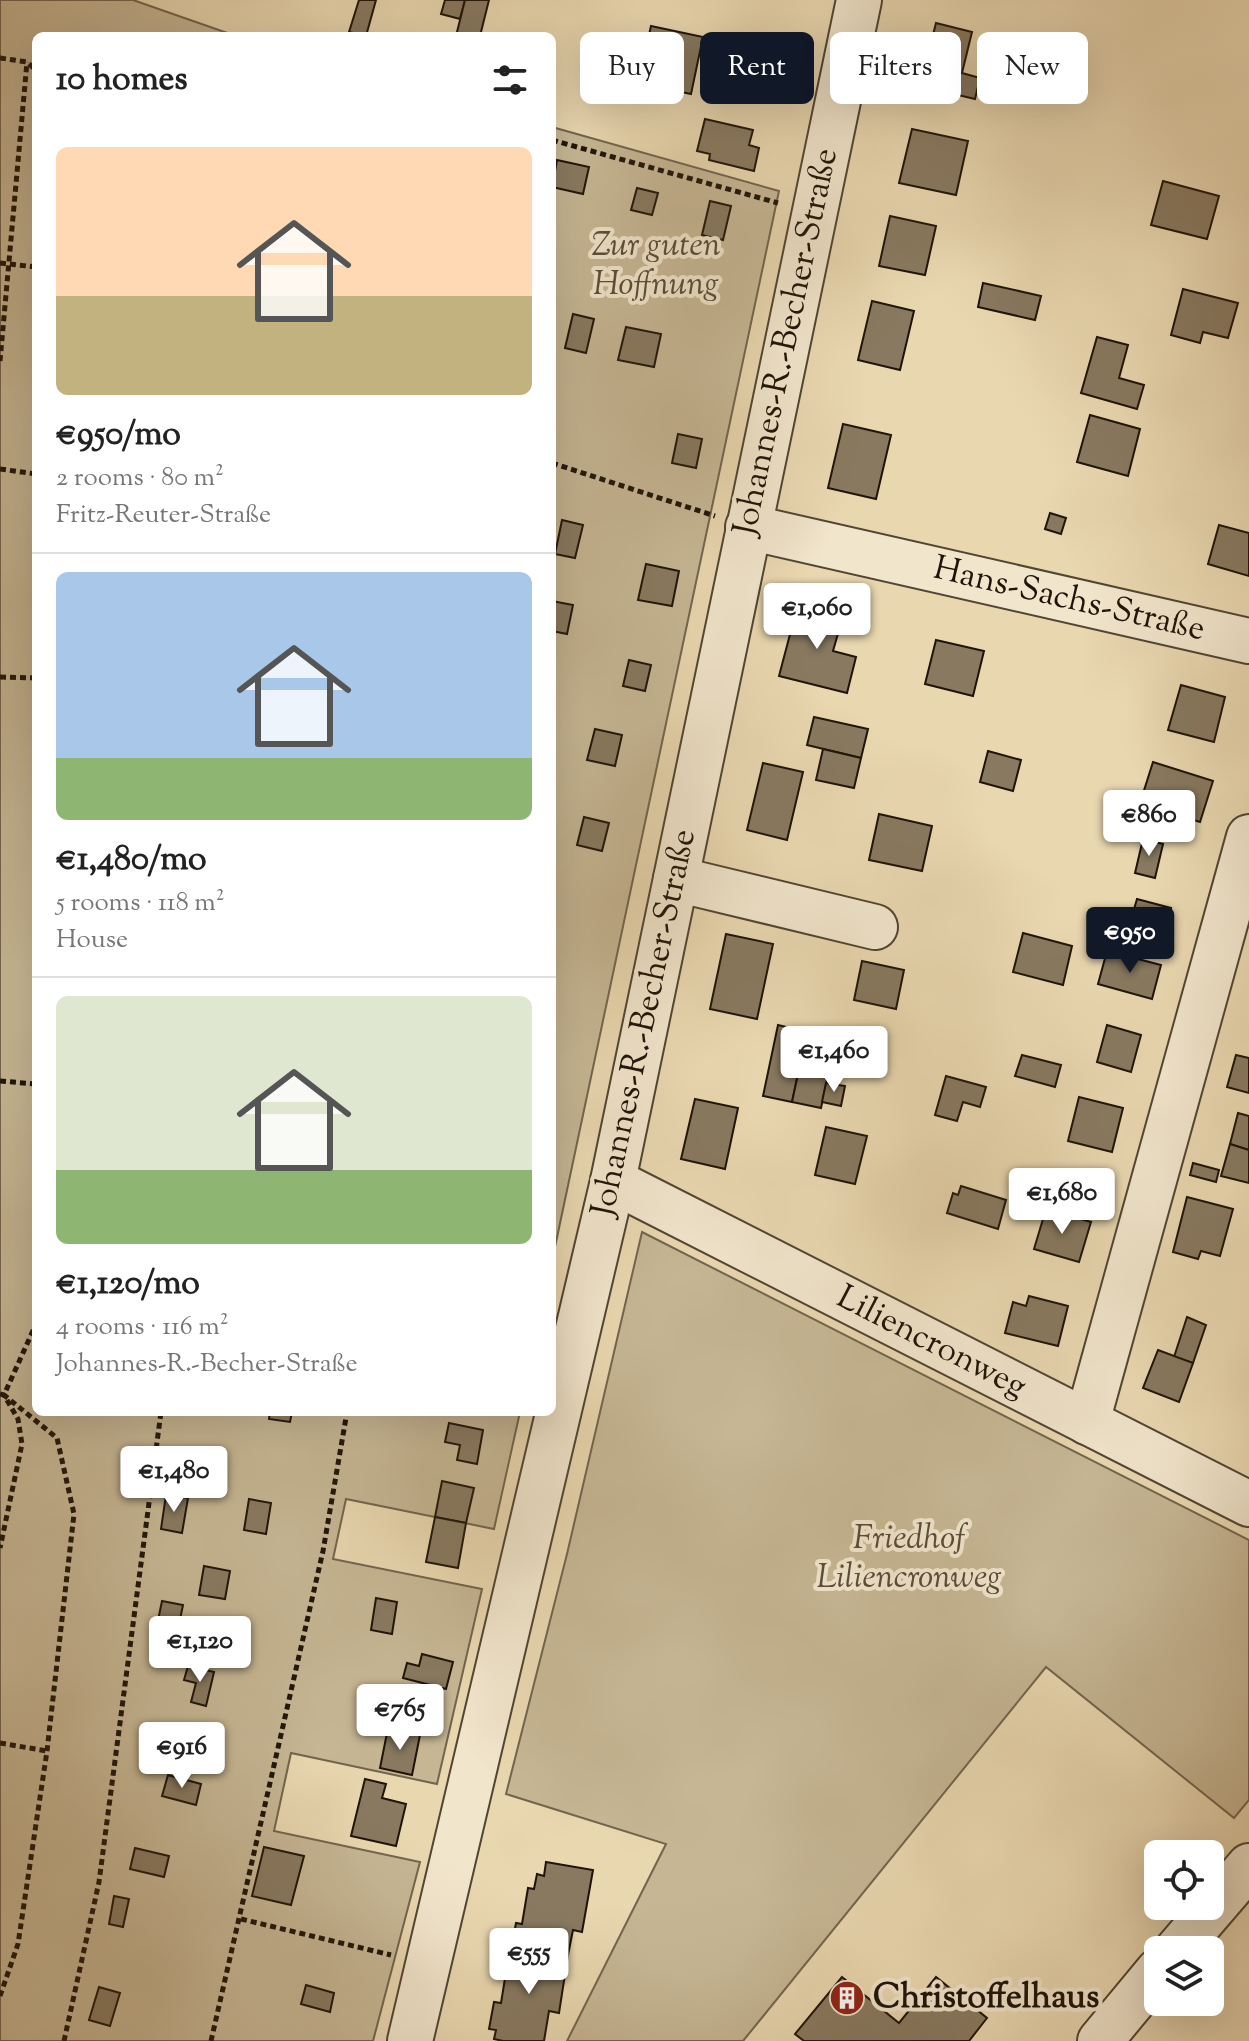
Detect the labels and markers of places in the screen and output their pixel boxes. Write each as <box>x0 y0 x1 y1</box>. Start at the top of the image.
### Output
pin: €1,060 <box>752 583 882 651</box>
pin: €860 <box>1102 790 1196 858</box>
pin: €950 <box>1083 907 1177 975</box>
pin: €1,460 <box>769 1026 899 1094</box>
pin: €1,680 <box>997 1168 1127 1236</box>
pin: €1,480 <box>109 1446 239 1514</box>
pin: €1,120 <box>135 1616 265 1684</box>
pin: €765 <box>353 1684 447 1752</box>
pin: €916 <box>135 1722 229 1790</box>
pin: €555 <box>482 1928 576 1996</box>
place label: Christoffelhaus <box>873 1974 1099 2023</box>
building icon: Christoffelhaus <box>828 1979 866 2017</box>

